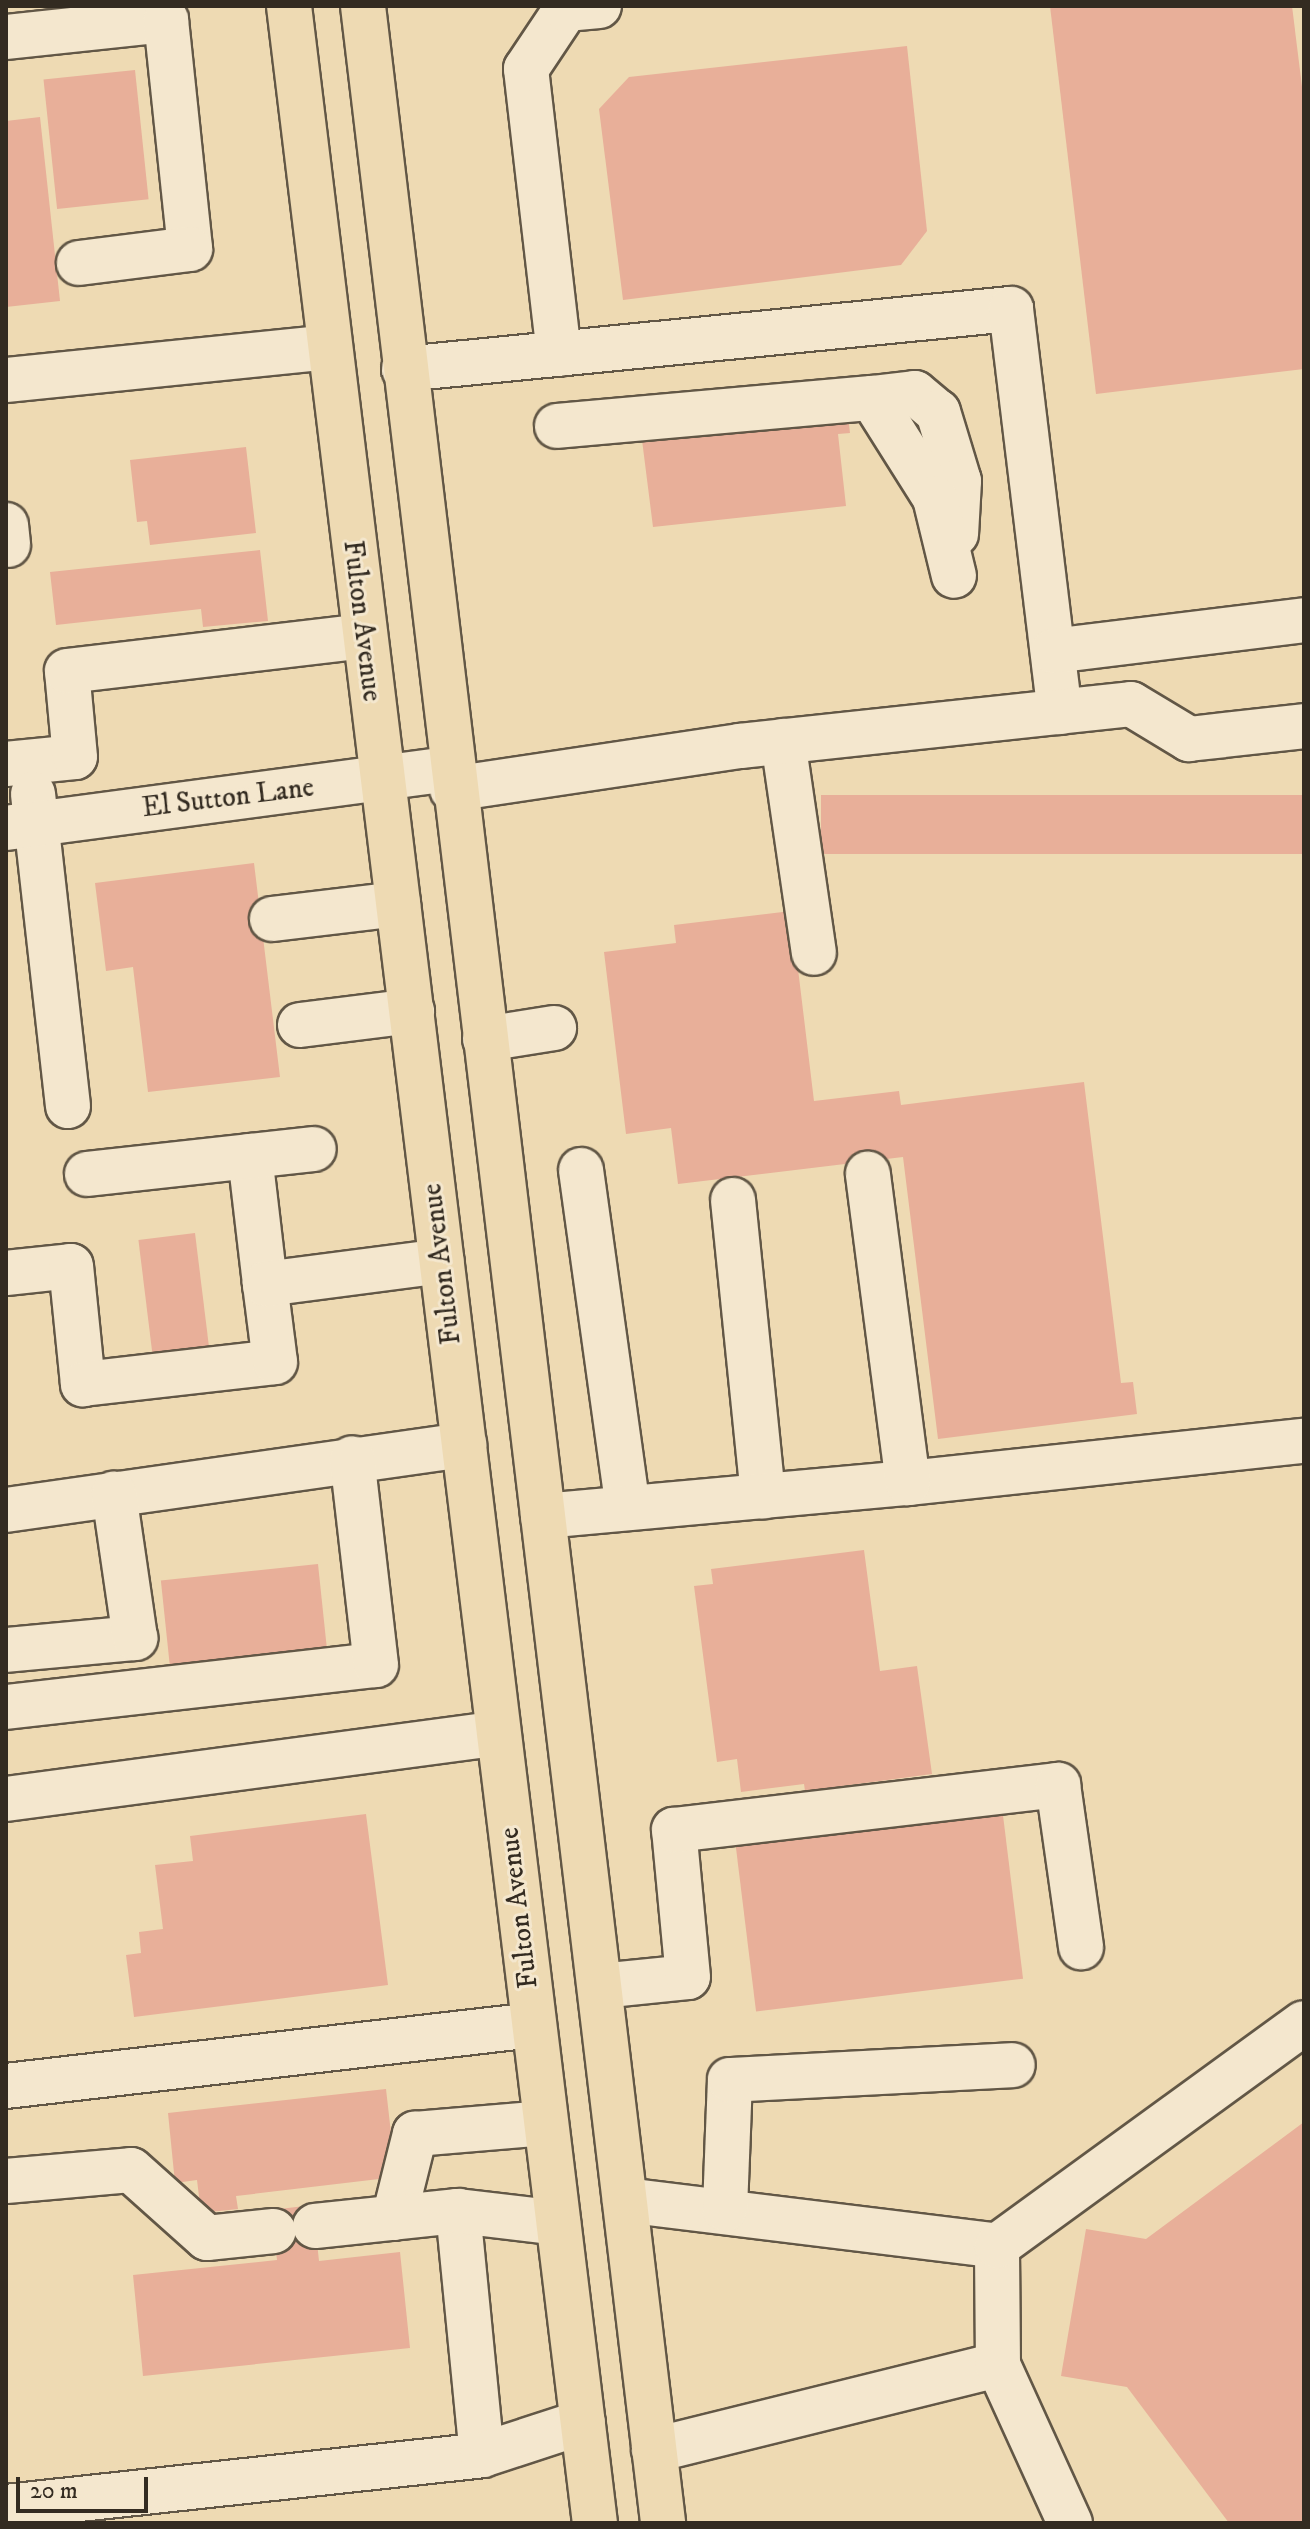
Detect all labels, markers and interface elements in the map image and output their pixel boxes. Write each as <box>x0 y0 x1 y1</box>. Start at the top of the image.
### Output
street label: Fulton Avenue <box>335 538 389 704</box>
street label: El Sutton Lane <box>140 771 316 825</box>
street label: Fulton Avenue <box>415 1181 469 1347</box>
street label: Fulton Avenue <box>492 1825 546 1991</box>
scale bar <box>20 2461 152 2511</box>
text: 20 m <box>30 2476 78 2506</box>

